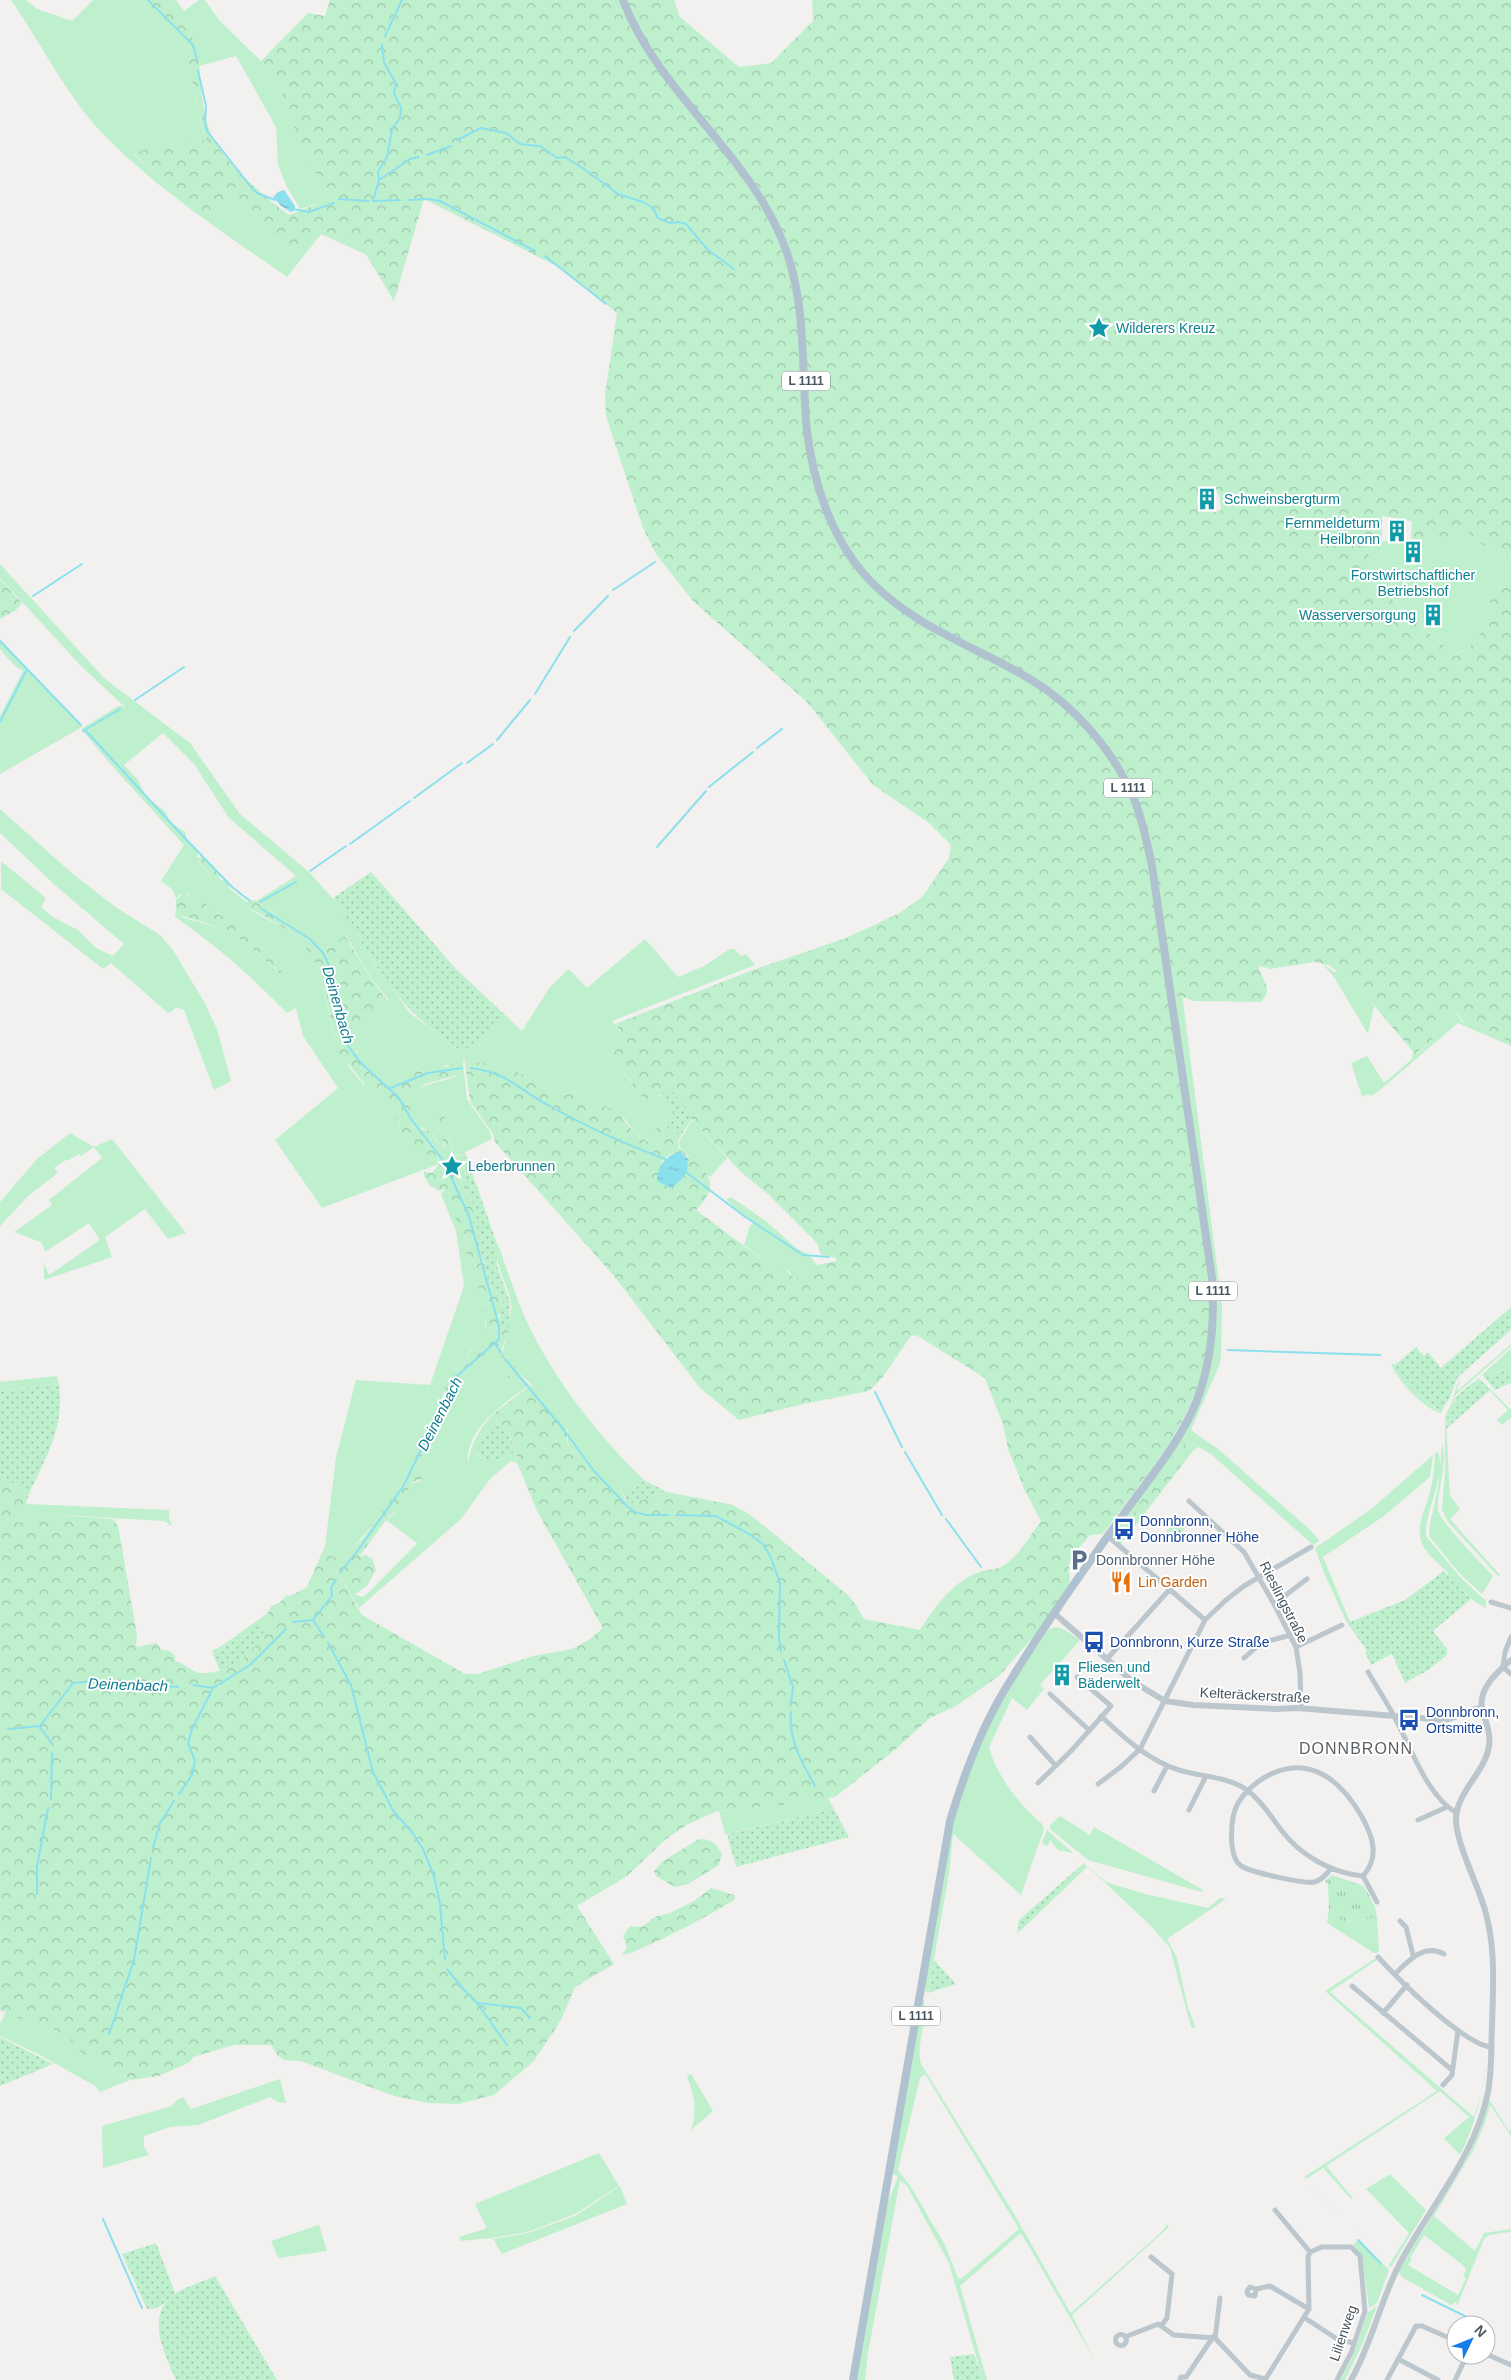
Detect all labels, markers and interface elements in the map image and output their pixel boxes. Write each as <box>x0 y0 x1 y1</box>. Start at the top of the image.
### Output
place icon: Wilderers Kreuz <box>1086 315 1112 341</box>
place label: Wilderers Kreuz <box>1116 320 1216 336</box>
road number: L 1111 <box>782 372 830 391</box>
building icon: Schweinsbergturm <box>1194 486 1220 512</box>
place label: Schweinsbergturm <box>1224 491 1340 507</box>
place label: Fernmeldeturm Heilbronn <box>1285 515 1380 547</box>
building icon: Fernmeldeturm Heilbronn <box>1384 518 1410 544</box>
building icon: Forstwirtschaftlicher Betriebshof <box>1400 539 1426 565</box>
place label: Forstwirtschaftlicher Betriebshof <box>1351 567 1476 599</box>
building icon: Wasserversorgung <box>1420 602 1446 628</box>
place label: Wasserversorgung <box>1299 607 1416 623</box>
road number: L 1111 <box>1104 778 1152 798</box>
water label: Deinenbach <box>319 964 358 1046</box>
place icon: Leberbrunnen <box>439 1153 465 1179</box>
place label: Leberbrunnen <box>468 1158 555 1174</box>
road number: L 1111 <box>1189 1282 1237 1300</box>
water label: Deinenbach <box>414 1374 465 1453</box>
place label: Donnbronn, Donnbronner Höhe <box>1140 1513 1259 1545</box>
bus stop icon: Donnbronn, Donnbronner Höhe <box>1111 1516 1137 1542</box>
parking icon: Donnbronner Höhe <box>1066 1547 1092 1573</box>
place label: Donnbronner Höhe <box>1096 1552 1215 1568</box>
street label: Rieslingstraße <box>1257 1559 1312 1646</box>
restaurant icon: Lin Garden <box>1108 1569 1134 1595</box>
place label: Lin Garden <box>1138 1574 1207 1590</box>
bus stop icon: Donnbronn, Kurze Straße <box>1081 1629 1107 1655</box>
place label: Donnbronn, Kurze Straße <box>1110 1634 1270 1650</box>
place label: Fliesen und Bäderwelt <box>1078 1659 1150 1691</box>
building icon: Fliesen und Bäderwelt <box>1049 1662 1075 1688</box>
water label: Deinenbach <box>88 1675 168 1694</box>
street label: Kelteräckerstraße <box>1199 1684 1311 1706</box>
place label: Donnbronn, Ortsmitte <box>1426 1704 1499 1736</box>
bus stop icon: Donnbronn, Ortsmitte <box>1396 1707 1422 1733</box>
district label: DONNBRONN <box>1299 1740 1413 1757</box>
road number: L 1111 <box>892 2006 940 2025</box>
street label: Lilienweg <box>1326 2303 1360 2363</box>
north arrow <box>1446 2315 1496 2365</box>
text: N <box>1471 2322 1490 2340</box>

